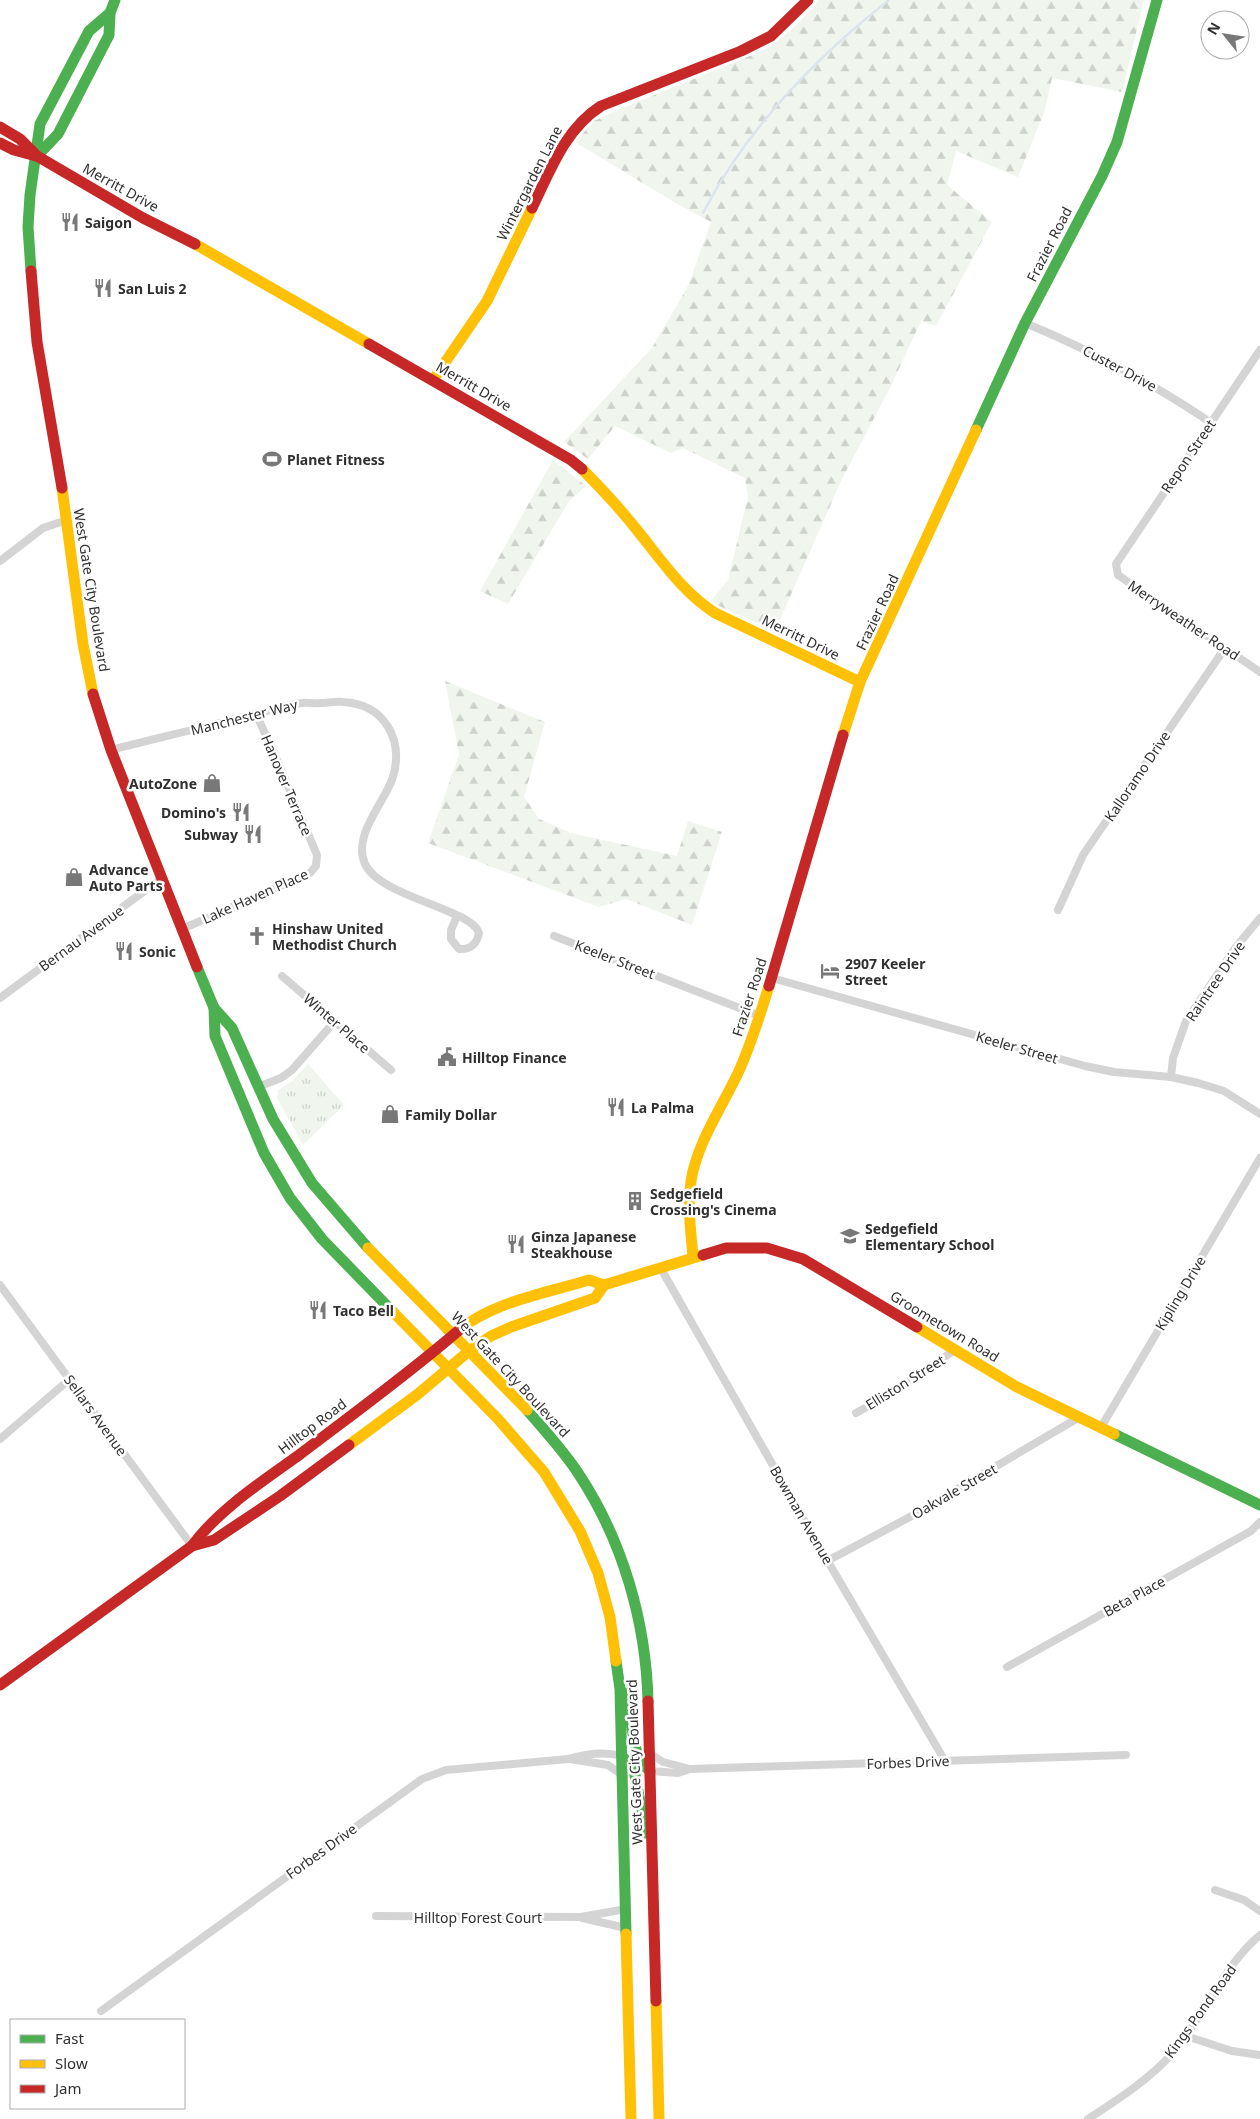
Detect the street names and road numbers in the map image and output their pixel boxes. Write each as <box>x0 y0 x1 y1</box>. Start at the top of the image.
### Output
street label: Wintergarden Lane <box>492 122 566 244</box>
street label: Merritt Drive <box>80 158 162 216</box>
street label: Frazier Road <box>1022 203 1076 285</box>
street label: Custer Drive <box>1080 341 1160 395</box>
street label: Merritt Drive <box>433 357 515 415</box>
street label: Repon Street <box>1156 415 1220 497</box>
street label: West Gate City Boulevard <box>70 507 114 673</box>
street label: Frazier Road <box>851 571 903 653</box>
street label: Merryweather Road <box>1125 576 1243 664</box>
street label: Merritt Drive <box>759 610 843 664</box>
street label: Manchester Way <box>189 694 300 739</box>
street label: Kalloramo Drive <box>1100 727 1174 825</box>
street label: Hanover Terrace <box>257 732 317 838</box>
street label: Lake Haven Place <box>199 864 311 928</box>
street label: Bernau Avenue <box>35 901 127 975</box>
street label: Keeler Street <box>572 935 658 983</box>
street label: Raintree Drive <box>1181 937 1249 1025</box>
street label: Frazier Road <box>727 955 771 1039</box>
street label: Winter Place <box>300 989 374 1057</box>
street label: Keeler Street <box>974 1026 1060 1068</box>
street label: Kipling Drive <box>1150 1252 1210 1334</box>
street label: Groometown Road <box>887 1286 1003 1366</box>
street label: West Gate City Boulevard <box>448 1307 574 1441</box>
street label: Elliston Street <box>862 1350 948 1414</box>
street label: Sellars Avenue <box>60 1371 132 1459</box>
street label: Hilltop Road <box>274 1394 350 1458</box>
street label: Oakvale Street <box>908 1459 1000 1523</box>
street label: Bowman Avenue <box>766 1462 838 1568</box>
street label: Beta Place <box>1100 1571 1168 1621</box>
street label: West Gate City Boulevard <box>622 1679 646 1845</box>
street label: Forbes Drive <box>866 1751 950 1773</box>
street label: Forbes Drive <box>282 1819 360 1883</box>
street label: Hilltop Forest Court <box>414 1908 542 1927</box>
street label: Kings Pond Road <box>1160 1960 1240 2062</box>

